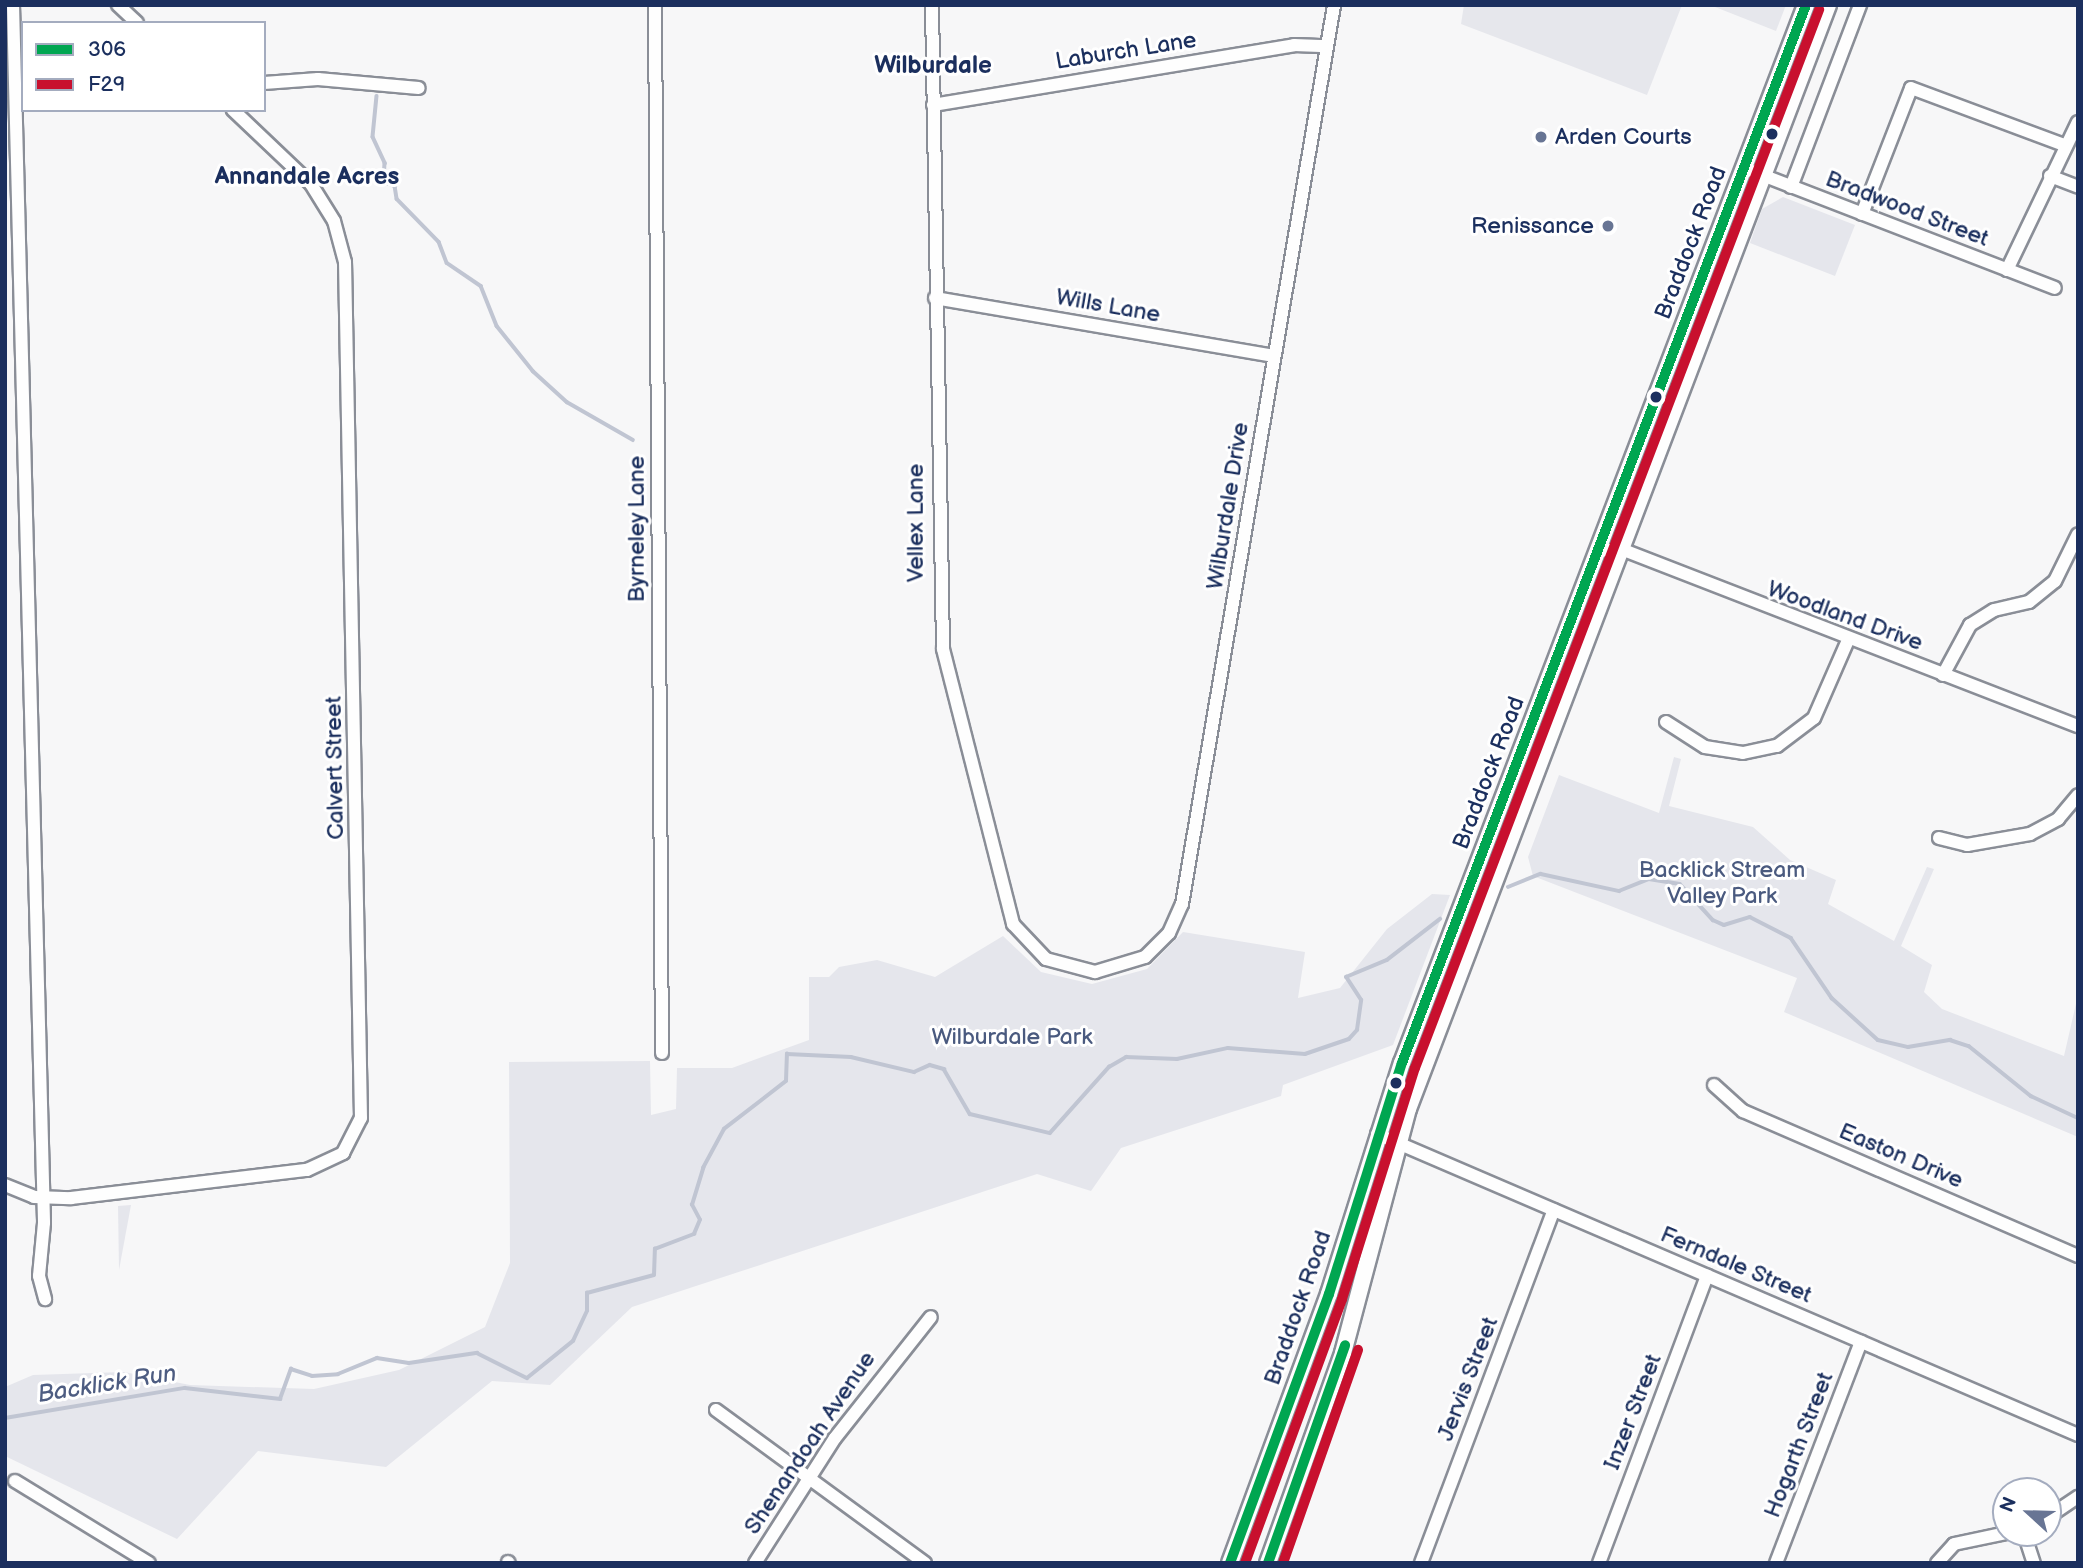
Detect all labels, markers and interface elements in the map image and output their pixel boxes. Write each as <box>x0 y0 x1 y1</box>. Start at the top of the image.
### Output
legend <box>21 21 266 112</box>
street label: Laburch Lane <box>1054 26 1198 76</box>
text: 306 <box>88 37 126 62</box>
district label: Wilburdale <box>874 52 992 80</box>
text: F29 <box>88 72 125 97</box>
place label: Arden Courts <box>1555 123 1692 151</box>
unlabelled marker <box>1765 127 1779 141</box>
marker: Arden Courts <box>1533 129 1549 145</box>
district label: Annandale Acres <box>215 163 399 191</box>
street label: Braddock Road <box>1649 163 1733 323</box>
street label: Bradwood Street <box>1821 165 1993 253</box>
place label: Renissance <box>1471 212 1594 240</box>
marker: Renissance <box>1600 218 1616 234</box>
street label: Wills Lane <box>1054 283 1162 329</box>
unlabelled marker <box>1649 390 1663 404</box>
street label: Wilburdale Drive <box>1201 420 1255 592</box>
street label: Byrneley Lane <box>623 455 651 603</box>
street label: Vellex Lane <box>902 464 930 582</box>
street label: Woodland Drive <box>1764 575 1926 657</box>
street label: Braddock Road <box>1447 693 1531 853</box>
street label: Calvert Street <box>320 696 350 840</box>
park label: Backlick Stream Valley Park <box>1638 856 1806 910</box>
park label: Wilburdale Park <box>932 1023 1092 1051</box>
unlabelled marker <box>1389 1076 1403 1090</box>
street label: Easton Drive <box>1835 1117 1967 1195</box>
street label: Ferndale Street <box>1656 1221 1816 1309</box>
street label: Braddock Road <box>1259 1227 1337 1389</box>
street label: Jervis Street <box>1432 1313 1504 1445</box>
street label: Shenandoah Avenue <box>739 1346 881 1540</box>
street label: Inzer Street <box>1598 1350 1668 1474</box>
water label: Backlick Run <box>36 1359 178 1409</box>
street label: Hogarth Street <box>1759 1368 1839 1522</box>
north arrow <box>1992 1477 2062 1547</box>
text: N <box>1996 1494 2022 1516</box>

